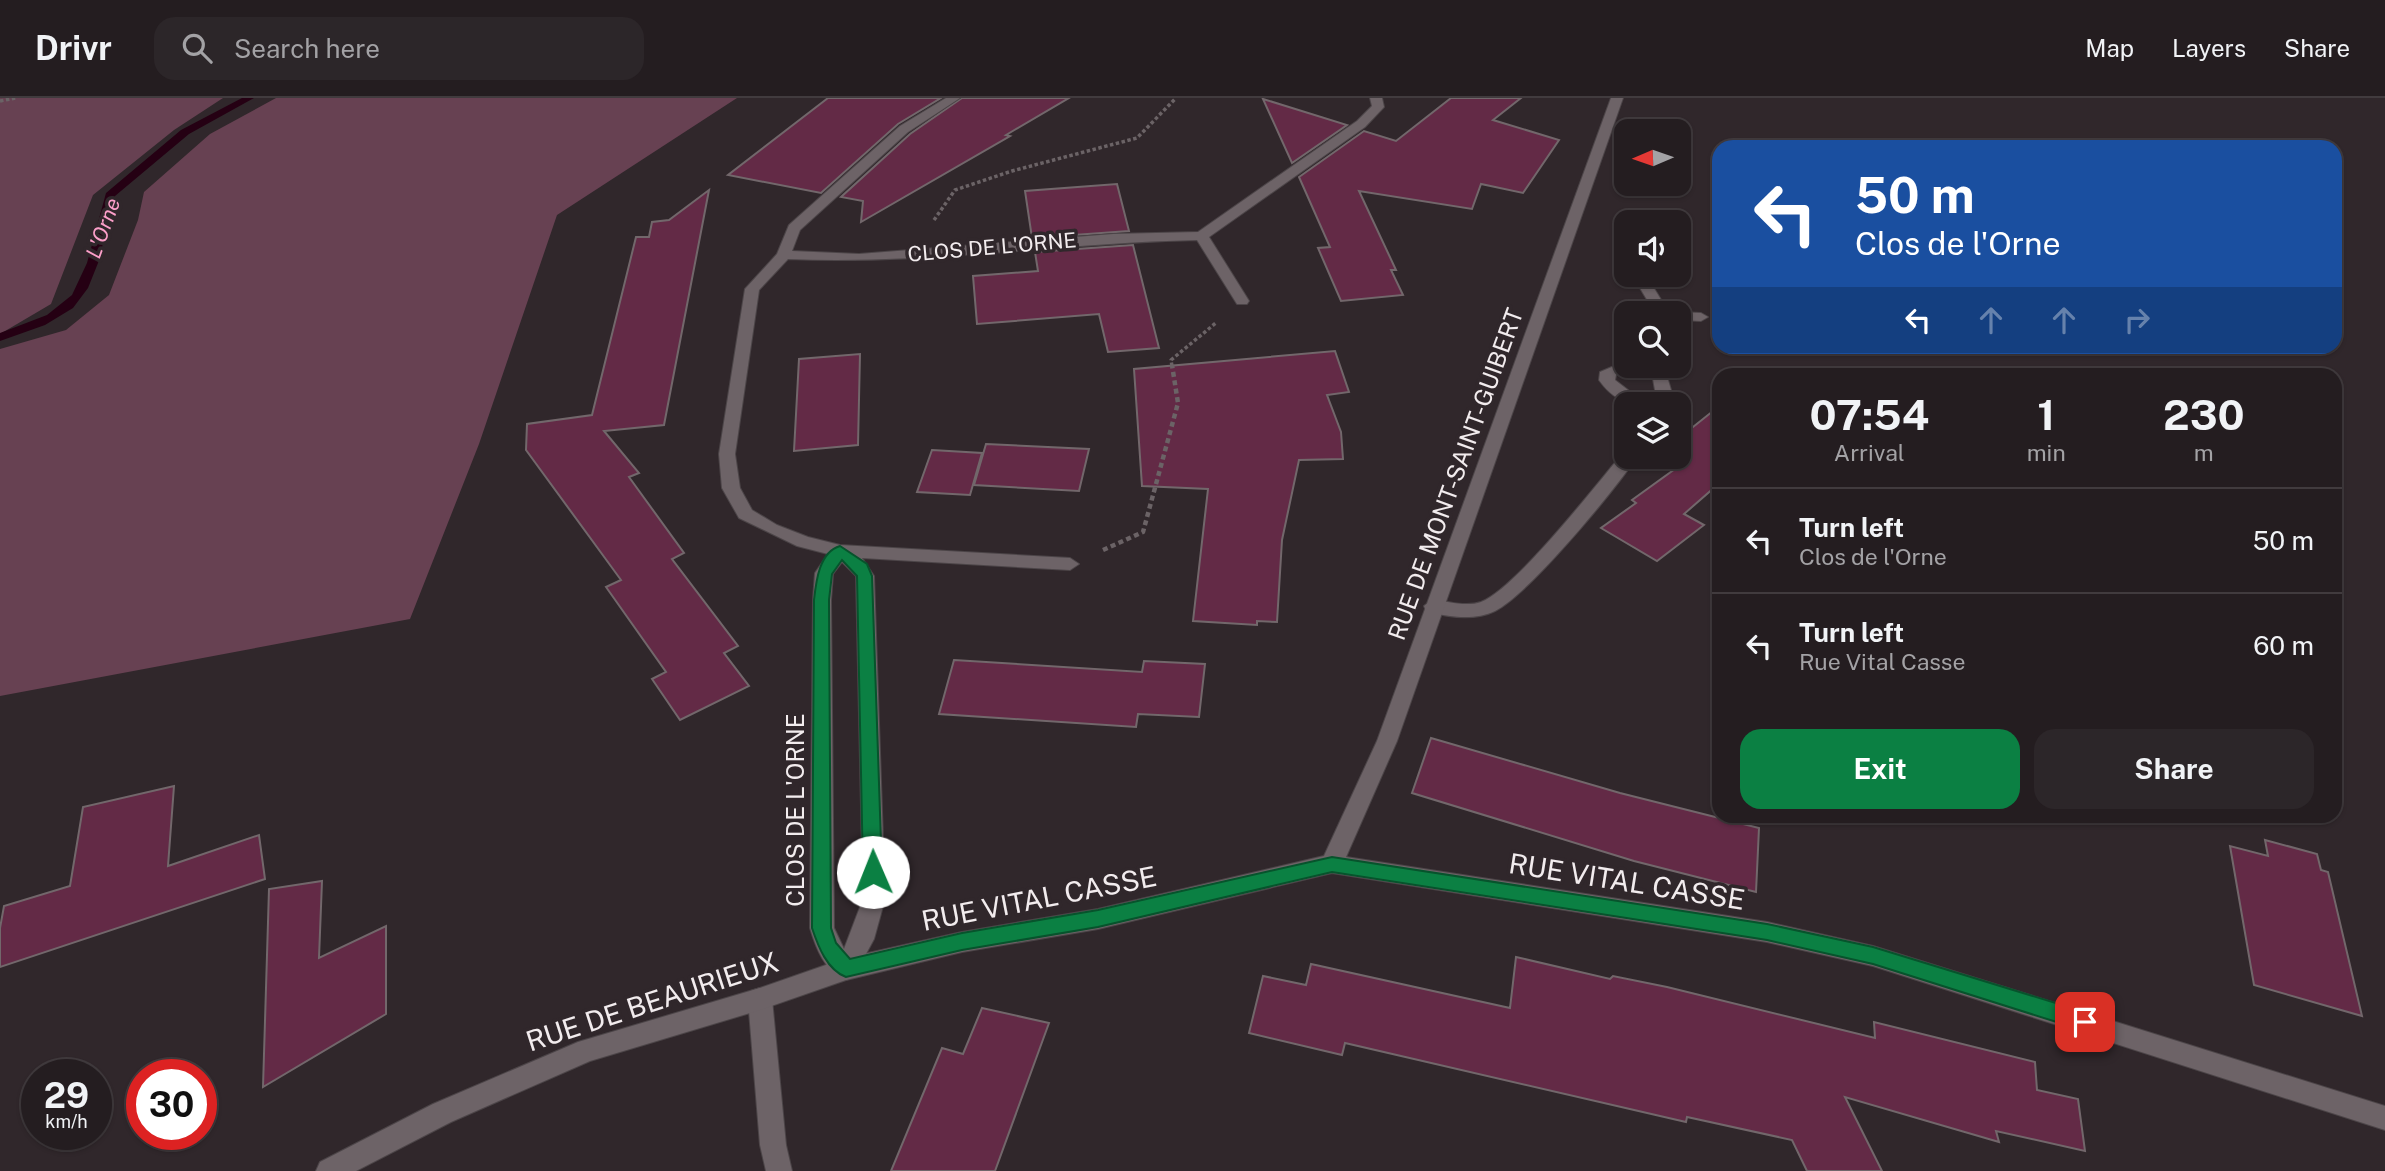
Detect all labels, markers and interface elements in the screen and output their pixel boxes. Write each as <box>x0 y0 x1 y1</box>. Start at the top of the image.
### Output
search box <box>154 17 644 80</box>
text: Drivr <box>35 29 112 67</box>
icon: search <box>178 29 216 67</box>
text: Search here <box>234 33 380 64</box>
text: Map <box>2085 34 2134 62</box>
text: Layers <box>2172 34 2246 62</box>
text: Share <box>2284 34 2350 62</box>
north arrow <box>1614 119 1690 196</box>
map controls <box>1614 119 1691 469</box>
text: 50 m <box>1855 166 1975 224</box>
icon: left <box>1740 168 1831 259</box>
water label: L'Orne <box>81 194 125 262</box>
button: sound <box>1614 210 1691 287</box>
text: Clos de l'Orne <box>1855 225 2061 262</box>
street label: CLOS DE L'ORNE <box>907 227 1077 267</box>
button: search <box>1614 301 1691 378</box>
icon: left <box>1899 301 1937 339</box>
icon: ahead <box>1972 301 2010 339</box>
icon: ahead <box>2045 301 2083 339</box>
icon: right <box>2118 301 2156 339</box>
street label: RUE DE MONT-SAINT-GUIBERT <box>1382 304 1528 644</box>
text: 07:54 <box>1809 390 1929 439</box>
text: 1 <box>2037 390 2055 439</box>
text: 230 <box>2163 390 2245 439</box>
button: layers <box>1614 392 1691 469</box>
text: Arrival <box>1834 439 1905 466</box>
text: min <box>2027 439 2066 466</box>
text: m <box>2194 439 2214 466</box>
text: Turn left <box>1799 512 1904 543</box>
icon: left <box>1740 522 1778 560</box>
text: 50 m <box>2253 525 2314 556</box>
text: Clos de l'Orne <box>1799 543 1947 570</box>
text: Turn left <box>1799 617 1904 648</box>
icon: left <box>1740 627 1778 665</box>
text: 60 m <box>2253 630 2314 661</box>
text: Rue Vital Casse <box>1799 648 1966 675</box>
street label: CLOS DE L'ORNE <box>781 713 809 907</box>
button: Exit <box>1740 729 2020 809</box>
button: Share <box>2034 729 2314 809</box>
position arrow <box>836 835 910 909</box>
street label: RUE VITAL CASSE <box>1507 846 1747 916</box>
street label: RUE VITAL CASSE <box>919 859 1159 937</box>
street label: RUE DE BEAURIEUX <box>522 945 782 1057</box>
pin <box>2055 992 2115 1052</box>
icon: arrive <box>2066 1003 2104 1041</box>
speed limit sign: 30 <box>126 1059 217 1150</box>
text: 29 <box>44 1075 89 1116</box>
text: km/h <box>45 1111 88 1132</box>

